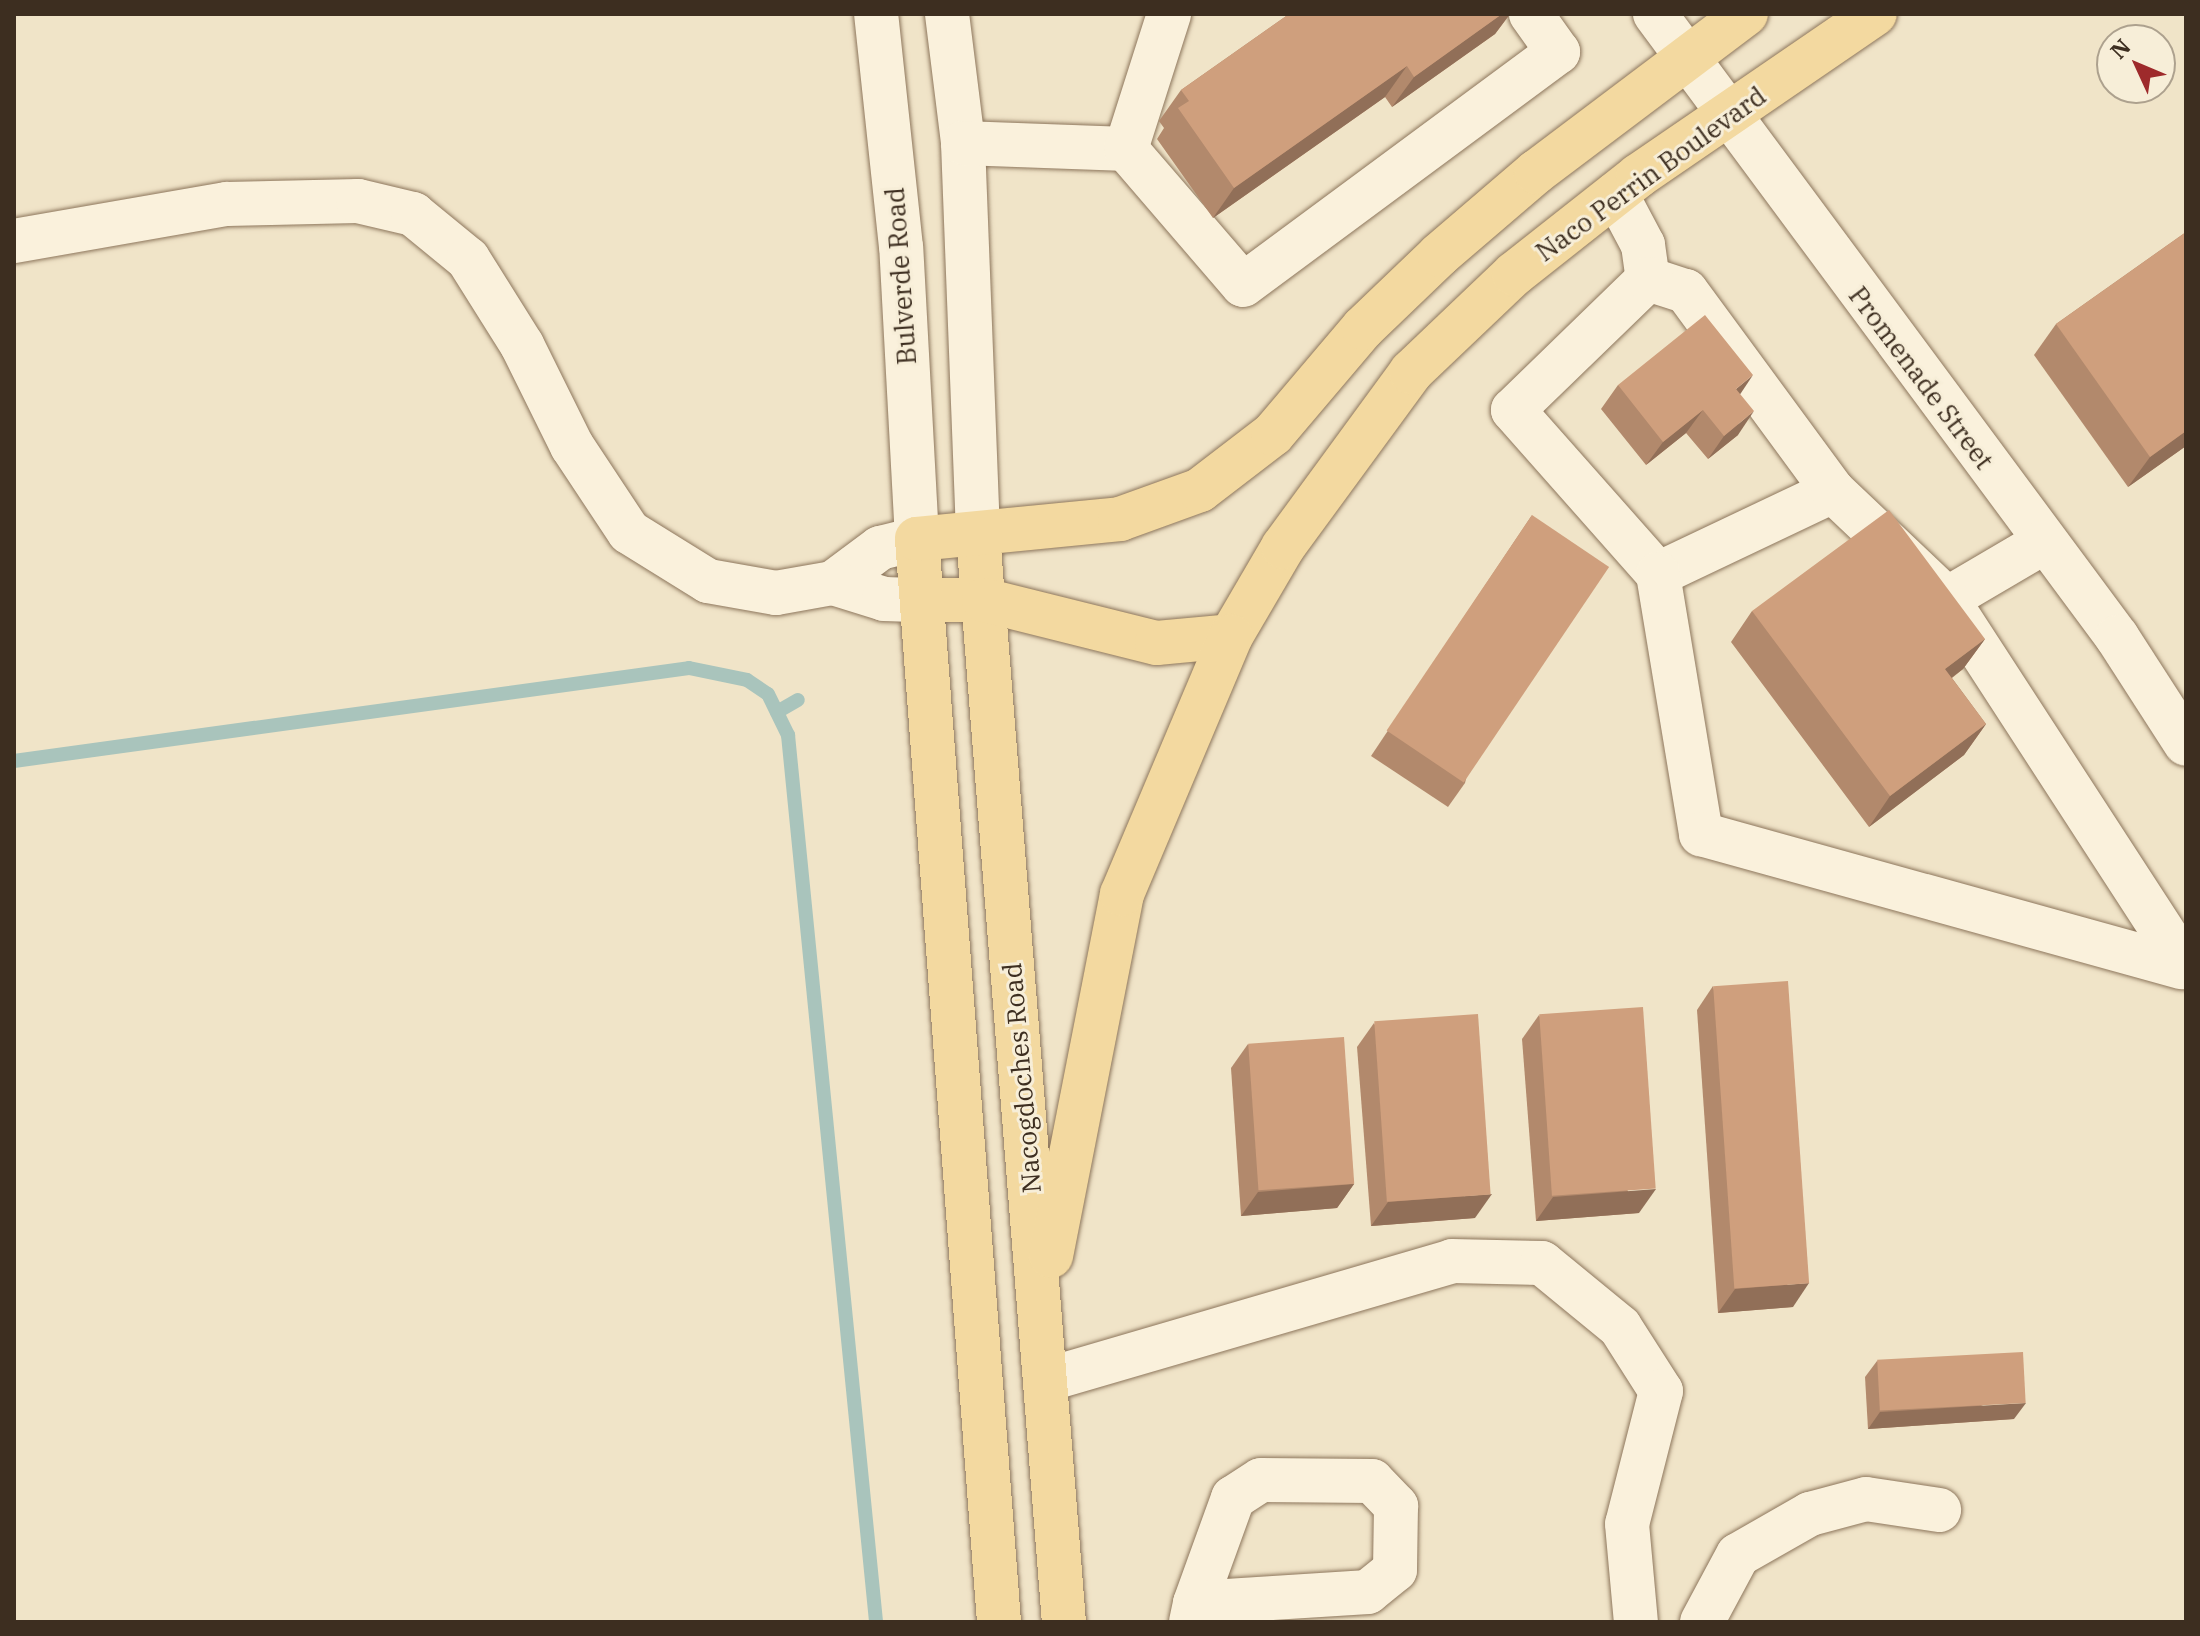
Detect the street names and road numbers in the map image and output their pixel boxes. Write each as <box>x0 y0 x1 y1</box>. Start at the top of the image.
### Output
street label: Naco Perrin Boulevard <box>1530 80 1772 268</box>
street label: Bulverde Road <box>879 186 923 366</box>
street label: Promenade Street <box>1842 281 2000 475</box>
street label: Nacogdoches Road <box>996 962 1048 1194</box>

